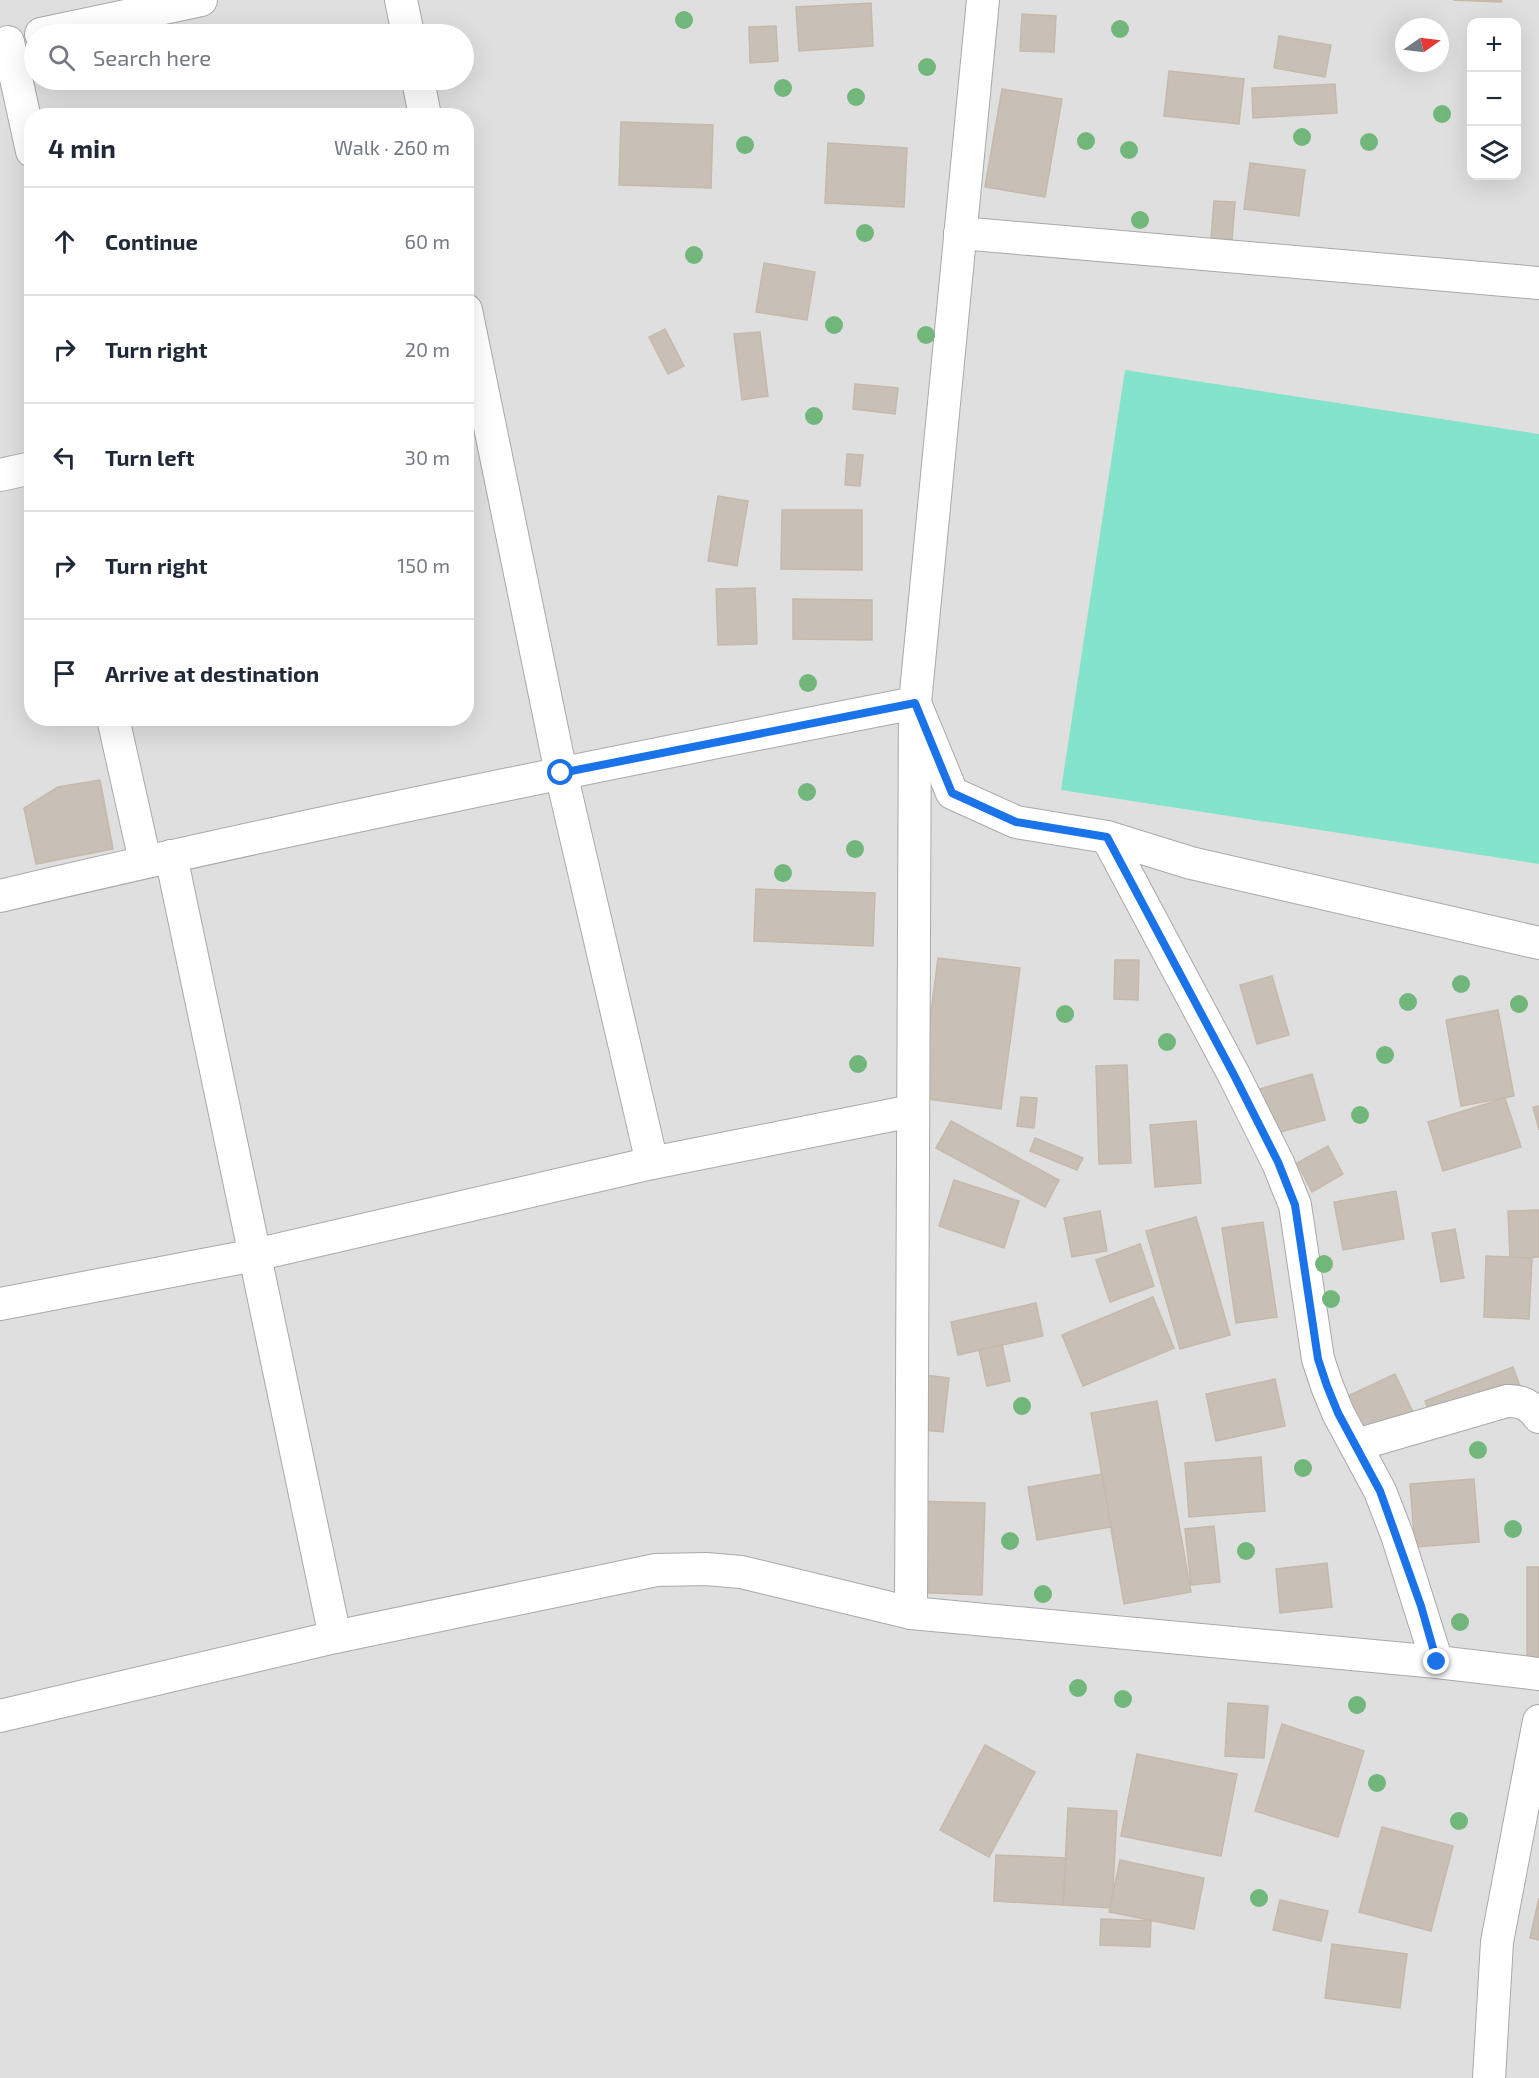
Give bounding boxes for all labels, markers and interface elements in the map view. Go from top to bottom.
north arrow [1395,18,1449,72]
map controls [1467,18,1521,180]
button: + [1467,18,1521,72]
search box [24,24,474,90]
icon: search [45,41,78,74]
text: Search here [93,44,211,70]
button: − [1467,72,1521,126]
button: layers [1467,126,1521,180]
text: 4 min [48,132,116,163]
text: Walk · 260 m [334,135,450,159]
icon: ahead [48,225,81,258]
text: Continue [105,228,198,254]
text: 60 m [405,229,450,253]
icon: right [48,333,81,366]
text: Turn right [105,336,207,362]
text: 20 m [405,337,450,361]
icon: left [48,441,81,474]
text: Turn left [105,444,194,470]
text: 30 m [405,445,450,469]
icon: right [48,549,81,582]
text: Turn right [105,552,207,578]
text: 150 m [397,553,450,577]
icon: arrive [48,657,81,690]
text: Arrive at destination [105,660,319,686]
route start [547,759,573,785]
route end [1423,1648,1449,1674]

